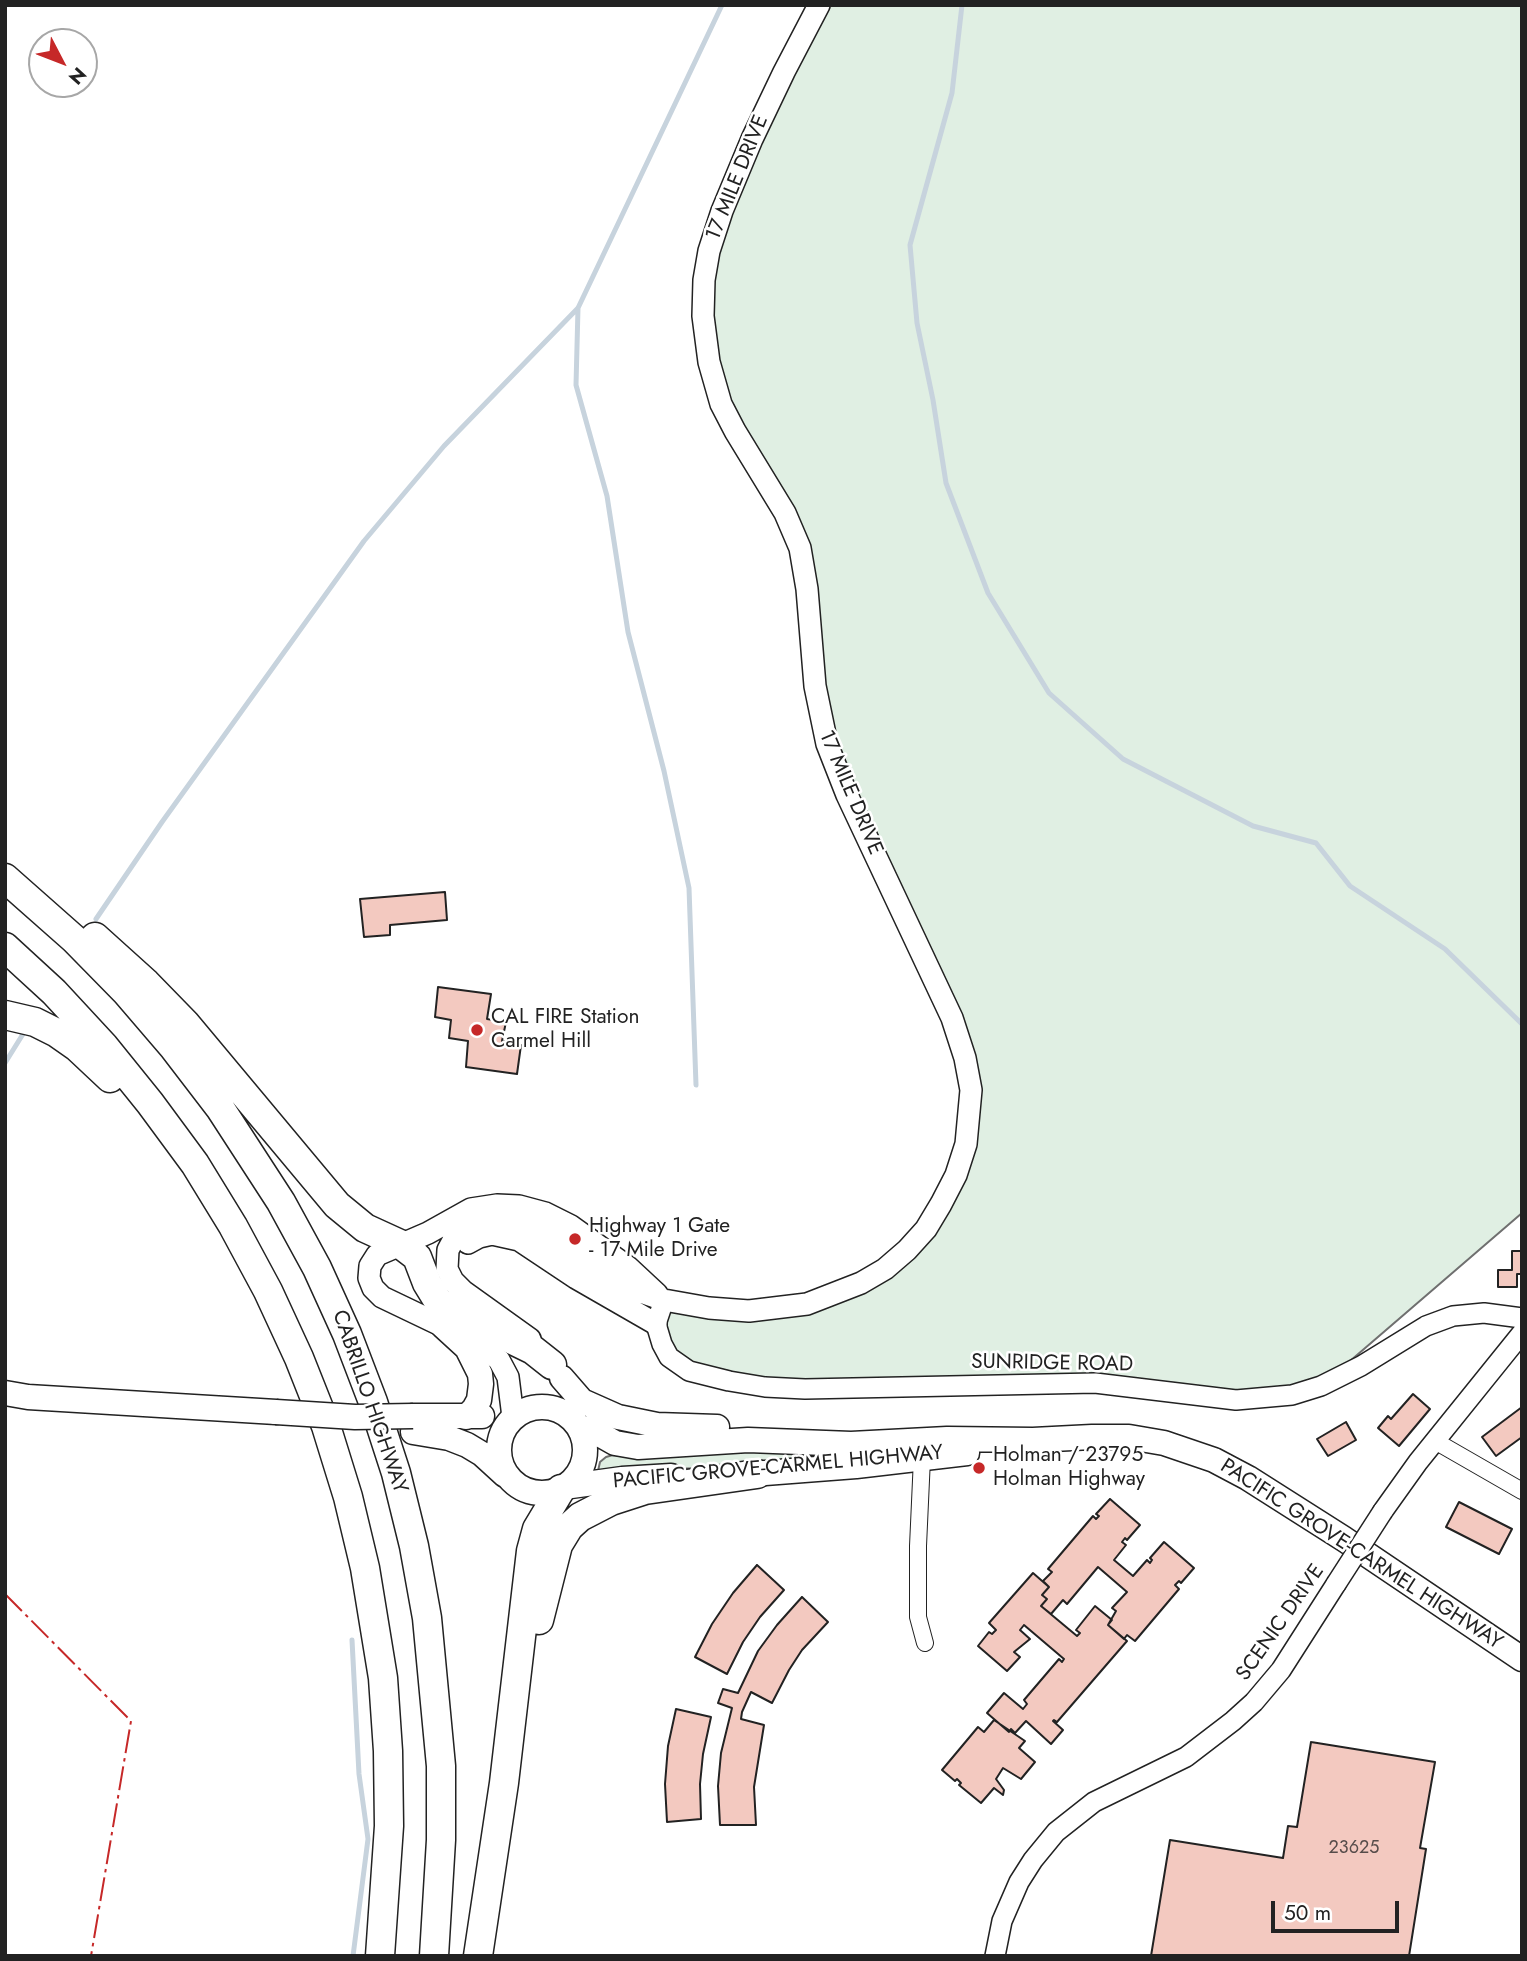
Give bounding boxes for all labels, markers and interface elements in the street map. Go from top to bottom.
north arrow [28,28,98,98]
text: N [62,61,93,91]
street label: 17 MILE DRIVE [701,112,775,244]
street label: 17 MILE DRIVE [812,727,888,859]
place label: CAL FIRE Station Carmel Hill [491,1005,640,1055]
marker: CAL FIRE Station Carmel Hill [469,1022,485,1038]
place label: Highway 1 Gate - 17 Mile Drive [589,1214,730,1264]
marker: Highway 1 Gate - 17 Mile Drive [567,1231,583,1247]
street label: CABRILLO HIGHWAY [326,1307,412,1497]
street label: SUNRIDGE ROAD [971,1350,1133,1378]
street label: PACIFIC GROVE-CARMEL HIGHWAY [612,1441,944,1495]
place label: Holman / 23795 Holman Highway [993,1443,1145,1493]
street label: PACIFIC GROVE-CARMEL HIGHWAY [1215,1454,1507,1656]
marker: Holman / 23795 Holman Highway [971,1460,987,1476]
street label: SCENIC DRIVE [1232,1560,1330,1686]
house number: 23625 [1329,1838,1379,1860]
scale bar [1275,1888,1403,1932]
text: 50 m [1284,1898,1331,1928]

